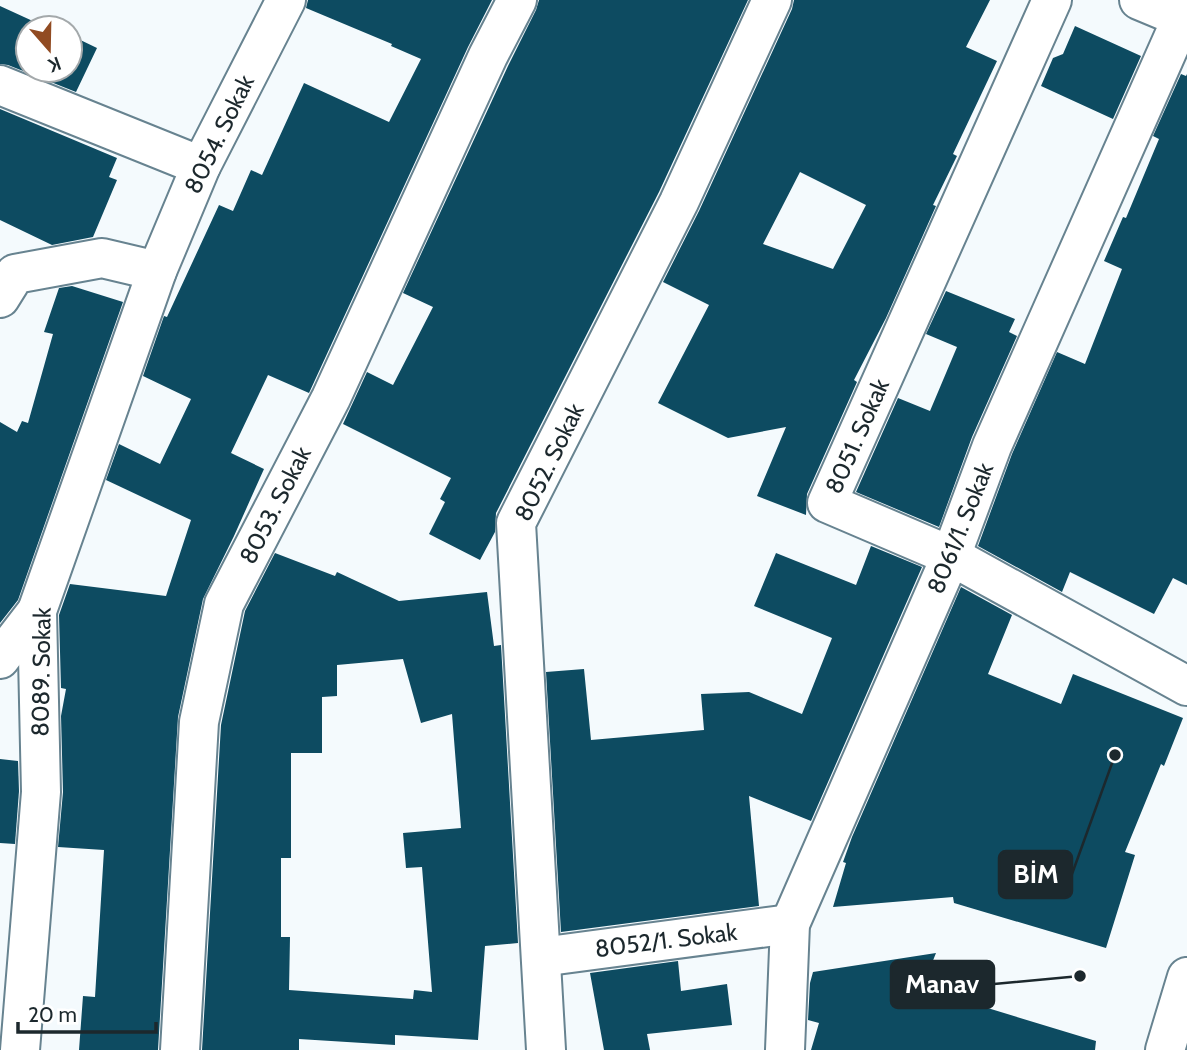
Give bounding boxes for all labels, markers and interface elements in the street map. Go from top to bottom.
north arrow [14,14,84,84]
text: K [45,52,64,77]
street label: 8054. Sokak [178,70,260,198]
street label: 8051. Sokak [819,374,895,498]
street label: 8052. Sokak [508,398,590,526]
street label: 8053. Sokak [233,441,317,569]
street label: 8061/1. Sokak [921,458,1000,598]
street label: 8089. Sokak [25,607,57,737]
callout: BİM [999,851,1072,898]
text: BİM [1013,858,1059,890]
street label: 8052/1. Sokak [593,917,739,963]
callout: Manav [891,961,994,1008]
text: Manav [905,968,979,1000]
scale bar [18,990,156,1034]
text: 20 m [28,1002,77,1027]

